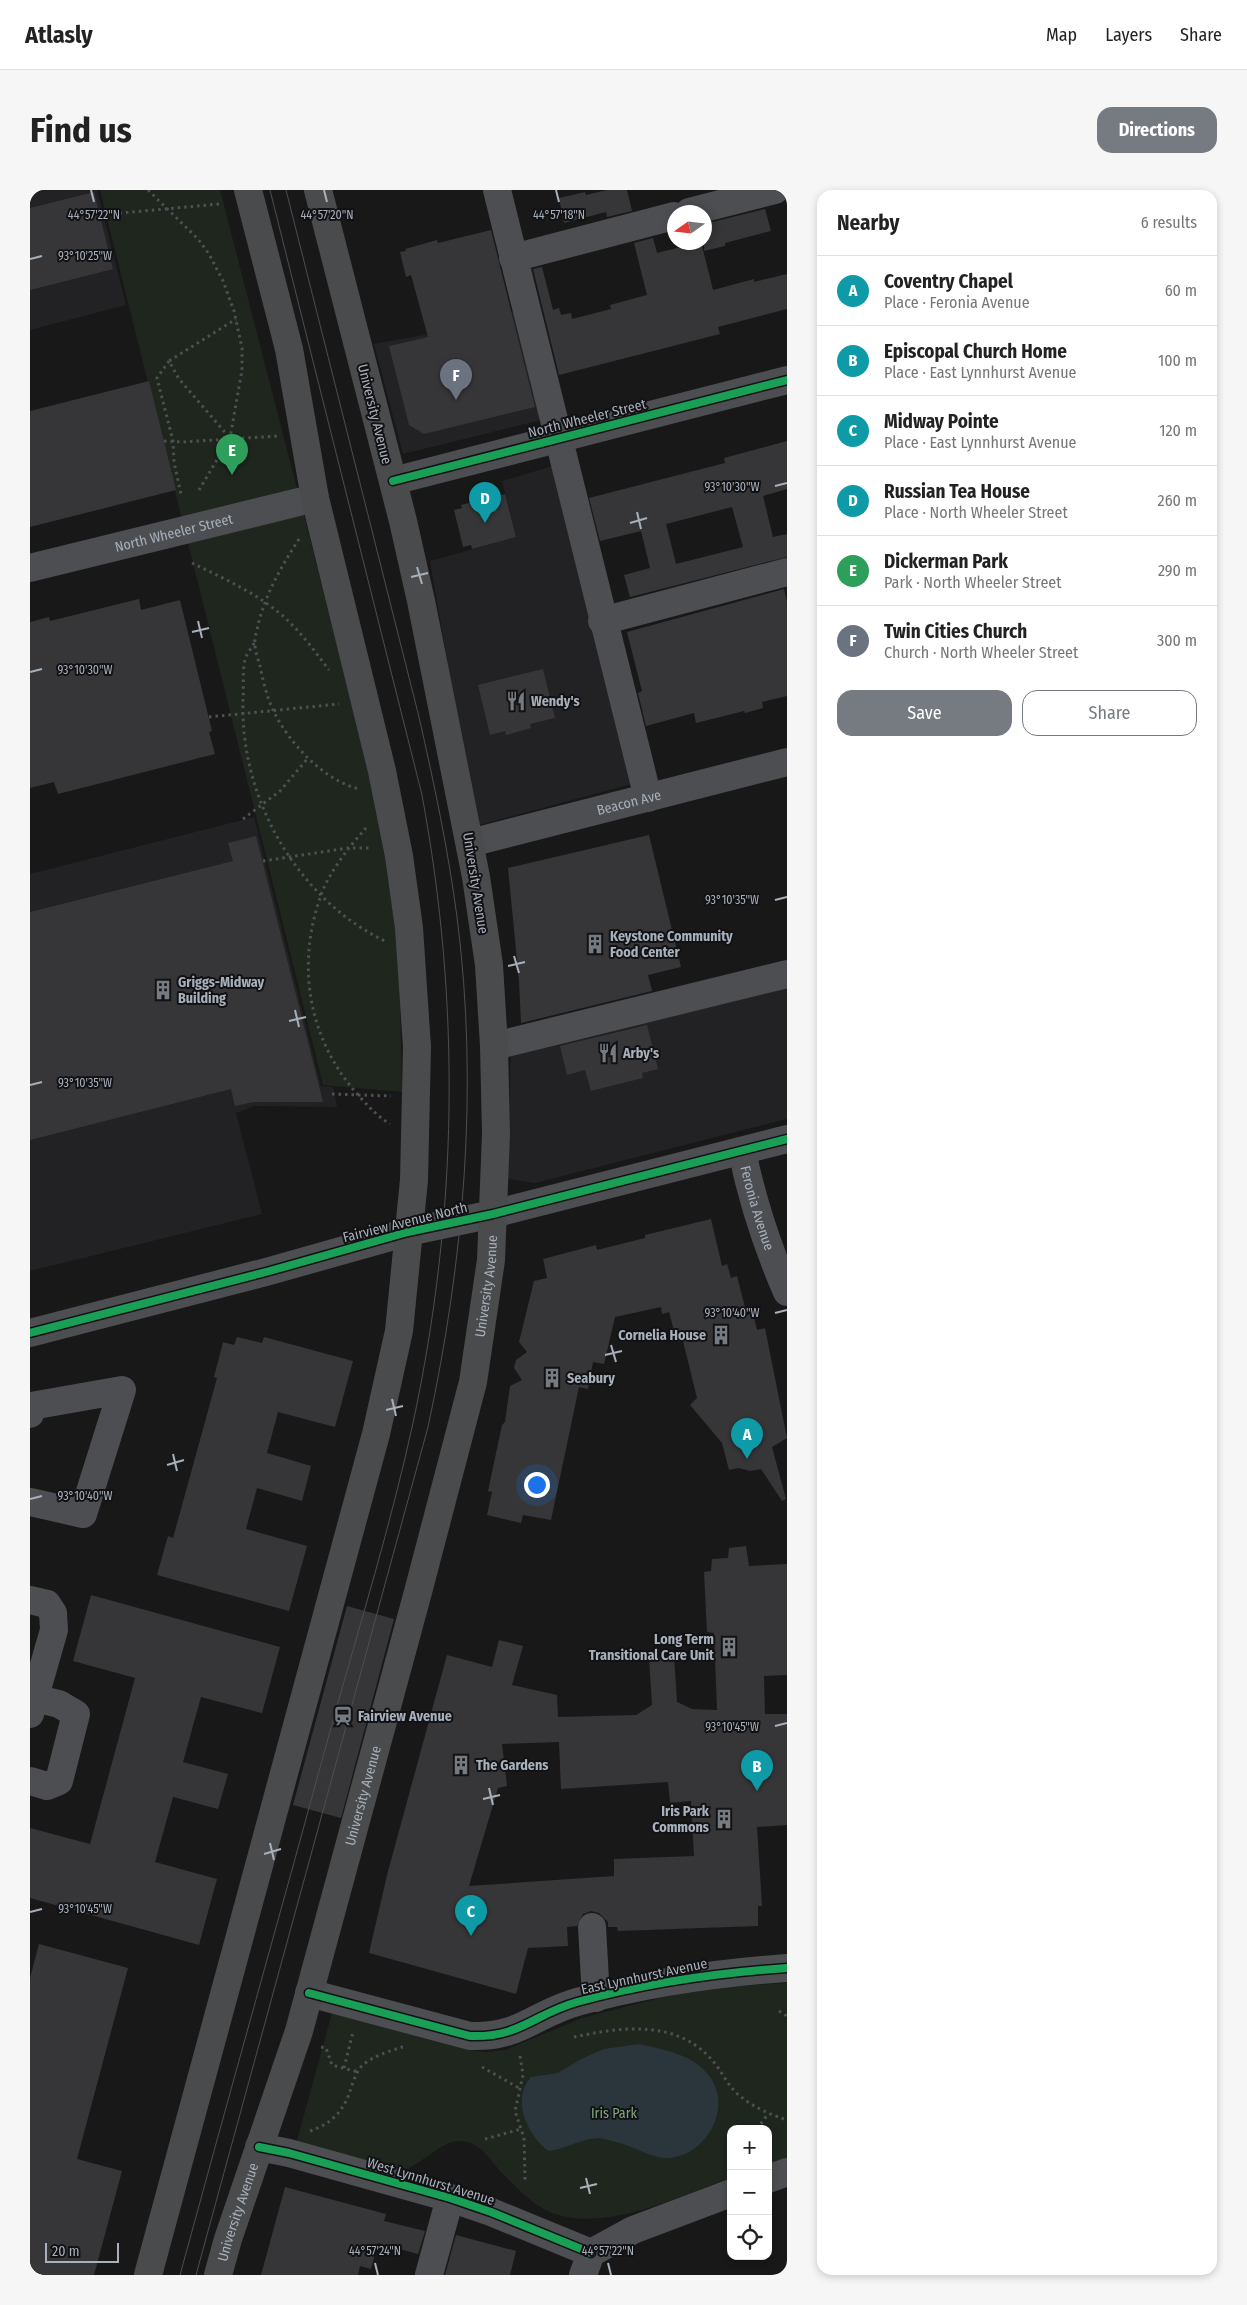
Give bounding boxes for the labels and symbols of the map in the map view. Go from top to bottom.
north arrow [667,205,712,250]
text: 44°57'22"N [68,208,120,222]
text: 44°57'20"N [300,208,354,222]
text: 44°57'18"N [533,208,585,222]
text: 93°10'25"W [58,249,112,263]
pin: F [440,359,472,400]
street label: University Avenue [354,362,395,466]
street label: North Wheeler Street [526,396,648,441]
pin: E [216,434,248,475]
text: 93°10'30"W [705,480,759,494]
pin: D [469,482,501,523]
street label: North Wheeler Street [113,510,235,556]
text: 93°10'30"W [58,663,112,677]
restaurant icon: Wendy's [505,690,527,712]
place label: Wendy's [531,693,580,710]
street label: Beacon Ave [595,787,663,819]
street label: University Avenue [459,831,492,935]
text: 93°10'35"W [705,893,759,907]
place label: Keystone Community Food Center [610,928,733,961]
building icon: Keystone Community Food Center [584,933,606,955]
place label: Griggs-Midway Building [178,974,265,1007]
building icon: Griggs-Midway Building [152,979,174,1001]
restaurant icon: Arby's [597,1042,619,1064]
place label: Arby's [622,1045,659,1062]
text: 93°10'35"W [58,1076,112,1090]
street label: Feronia Avenue [736,1164,778,1253]
street label: Fairview Avenue North [341,1199,469,1246]
street label: University Avenue [472,1235,501,1338]
text: 93°10'40"W [705,1306,759,1320]
building icon: Cornelia House [710,1324,732,1346]
place label: Cornelia House [618,1327,706,1344]
building icon: Seabury [541,1367,563,1389]
place label: Seabury [567,1370,615,1387]
pin: A [731,1418,763,1459]
your location [524,1472,550,1498]
text: 93°10'40"W [58,1489,112,1503]
place label: Long Term Transitional Care Unit [589,1631,715,1664]
building icon: Long Term Transitional Care Unit [718,1636,740,1658]
station icon: Fairview Avenue [332,1705,354,1727]
place label: Fairview Avenue [358,1708,452,1725]
text: 93°10'45"W [705,1720,759,1734]
street label: University Avenue [342,1744,385,1848]
pin: B [741,1750,773,1791]
building icon: The Gardens [450,1754,472,1776]
place label: The Gardens [476,1757,548,1774]
place label: Iris Park Commons [652,1803,710,1836]
building icon: Iris Park Commons [713,1808,735,1830]
pin: C [455,1895,487,1936]
text: 93°10'45"W [58,1902,112,1916]
street label: East Lynnhurst Avenue [579,1955,709,1998]
park label: Iris Park [591,2105,638,2122]
street label: West Lynnhurst Avenue [365,2154,497,2209]
street label: University Avenue [214,2161,262,2263]
scale bar [45,2240,119,2263]
text: 44°57'24"N [349,2244,401,2258]
text: 44°57'22"N [582,2244,634,2258]

